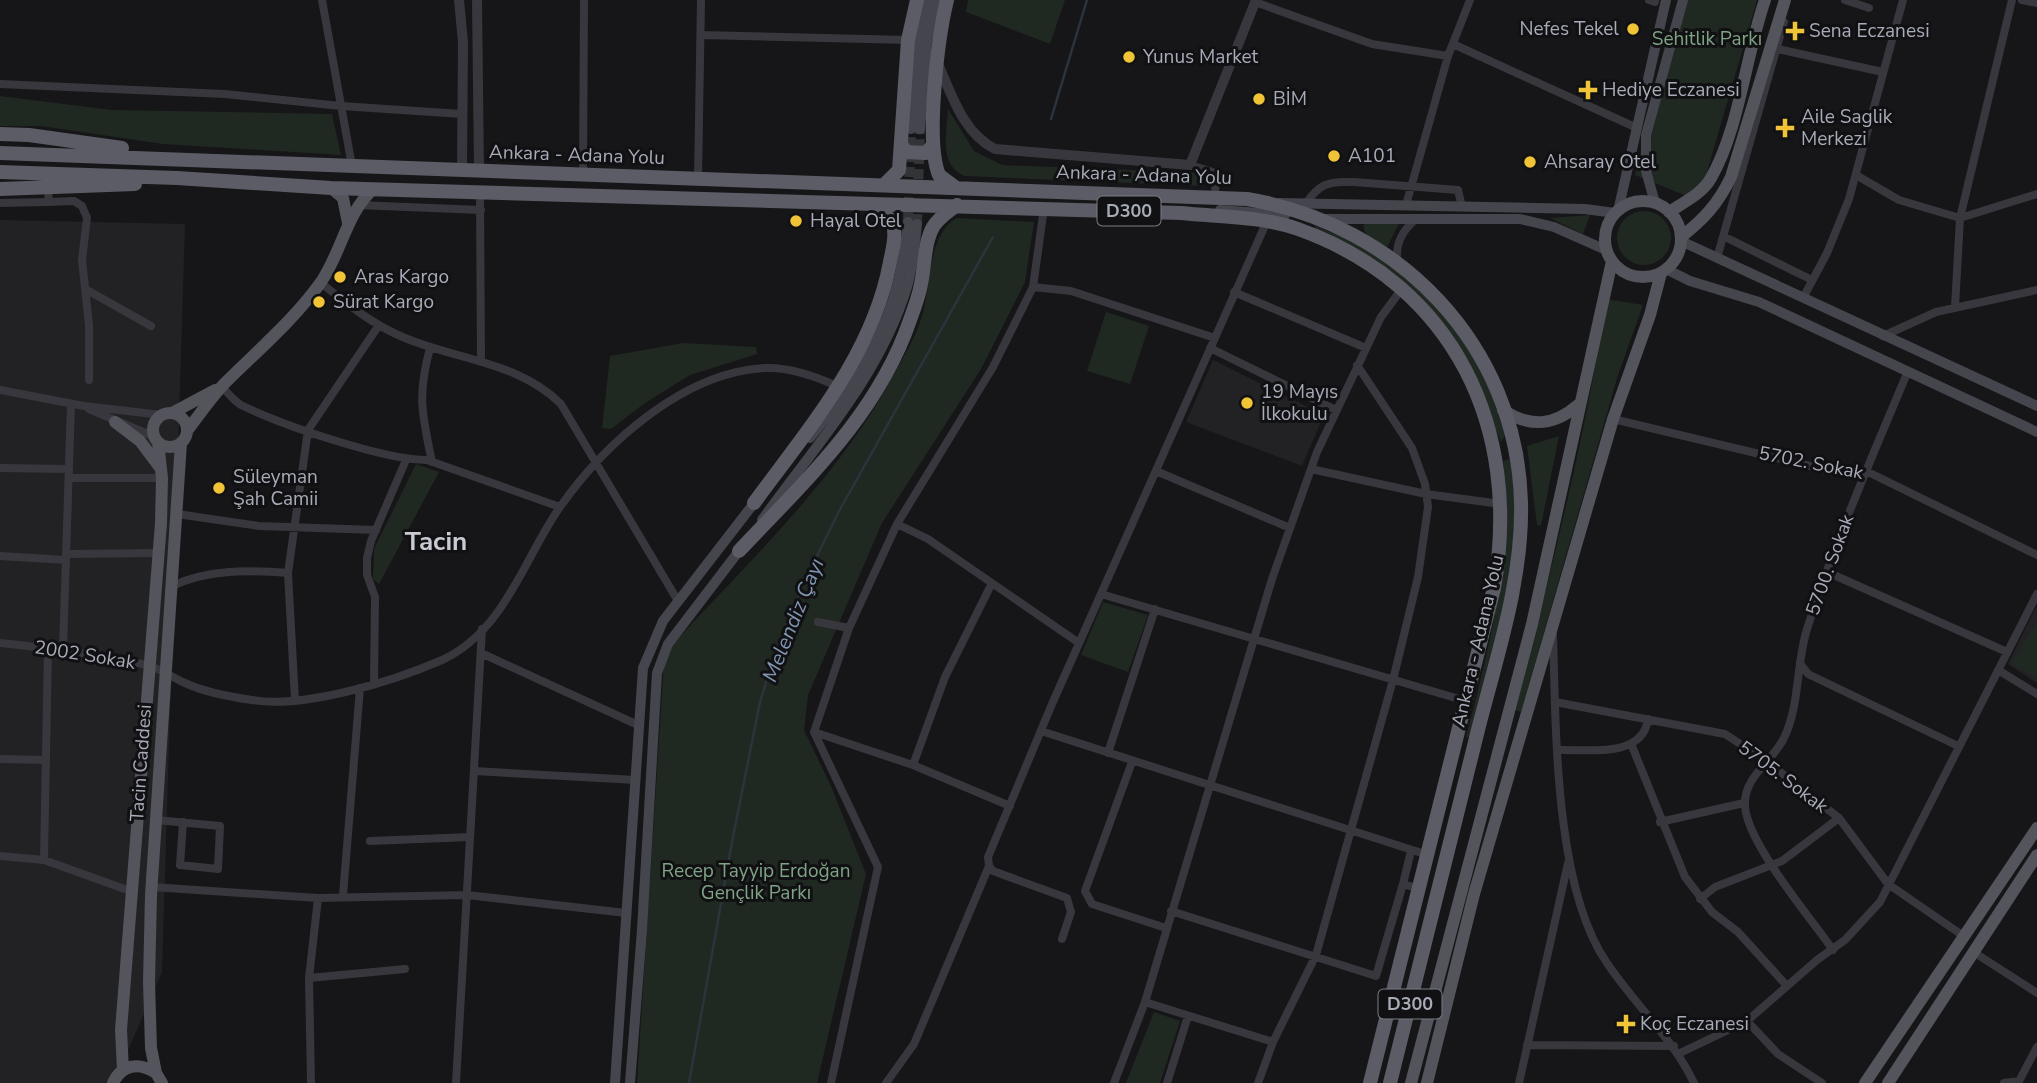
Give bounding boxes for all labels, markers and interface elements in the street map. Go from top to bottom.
place label: Nefes Tekel [1520,16,1619,42]
place label: Sena Eczanesi [1809,18,1930,44]
marker: Nefes Tekel [1625,21,1641,37]
marker: Sena Eczanesi [1787,23,1803,39]
park label: Sehitlik Parkı [1652,26,1762,52]
place label: Yunus Market [1142,44,1259,70]
marker: Yunus Market [1121,49,1137,65]
place label: Hediye Eczanesi [1602,77,1740,103]
marker: Hediye Eczanesi [1580,82,1596,98]
place label: BİM [1273,86,1307,112]
marker: BİM [1251,91,1267,107]
place label: Aile Saglik Merkezi [1801,104,1893,152]
marker: Aile Saglik Merkezi [1775,118,1795,138]
street label: Ankara - Adana Yolu [489,139,665,171]
place label: A101 [1348,143,1396,169]
marker: A101 [1326,148,1342,164]
place label: Ahsaray Otel [1544,149,1656,175]
marker: Ahsaray Otel [1522,154,1538,170]
street label: Ankara - Adana Yolu [1056,159,1232,191]
road number: D300 [1098,196,1160,226]
place label: Hayal Otel [810,208,902,234]
marker: Hayal Otel [788,213,804,229]
place label: Aras Kargo [354,264,449,290]
marker: Aras Kargo [332,269,348,285]
place label: Sürat Kargo [333,289,434,315]
marker: Sürat Kargo [311,294,327,310]
place label: 19 Mayıs İlkokulu [1261,379,1338,427]
marker: 19 Mayıs İlkokulu [1239,395,1255,411]
street label: 5702. Sokak [1756,440,1866,486]
place label: Süleyman Şah Camii [233,464,318,512]
marker: Süleyman Şah Camii [211,480,227,496]
street label: 5700. Sokak [1800,510,1861,619]
district label: Tacin [405,524,467,559]
street label: Ankara - Adana Yolu [1446,552,1510,730]
water label: Melendiz Çayı [755,554,831,686]
street label: 2002 Sokak [33,634,138,676]
street label: Tacin Caddesi [124,704,158,822]
street label: 5705. Sokak [1733,735,1834,820]
park label: Recep Tayyip Erdoğan Gençlik Parkı [662,858,850,906]
road number: D300 [1378,989,1442,1018]
place label: Koç Eczanesi [1640,1011,1749,1037]
marker: Koç Eczanesi [1618,1016,1634,1032]

